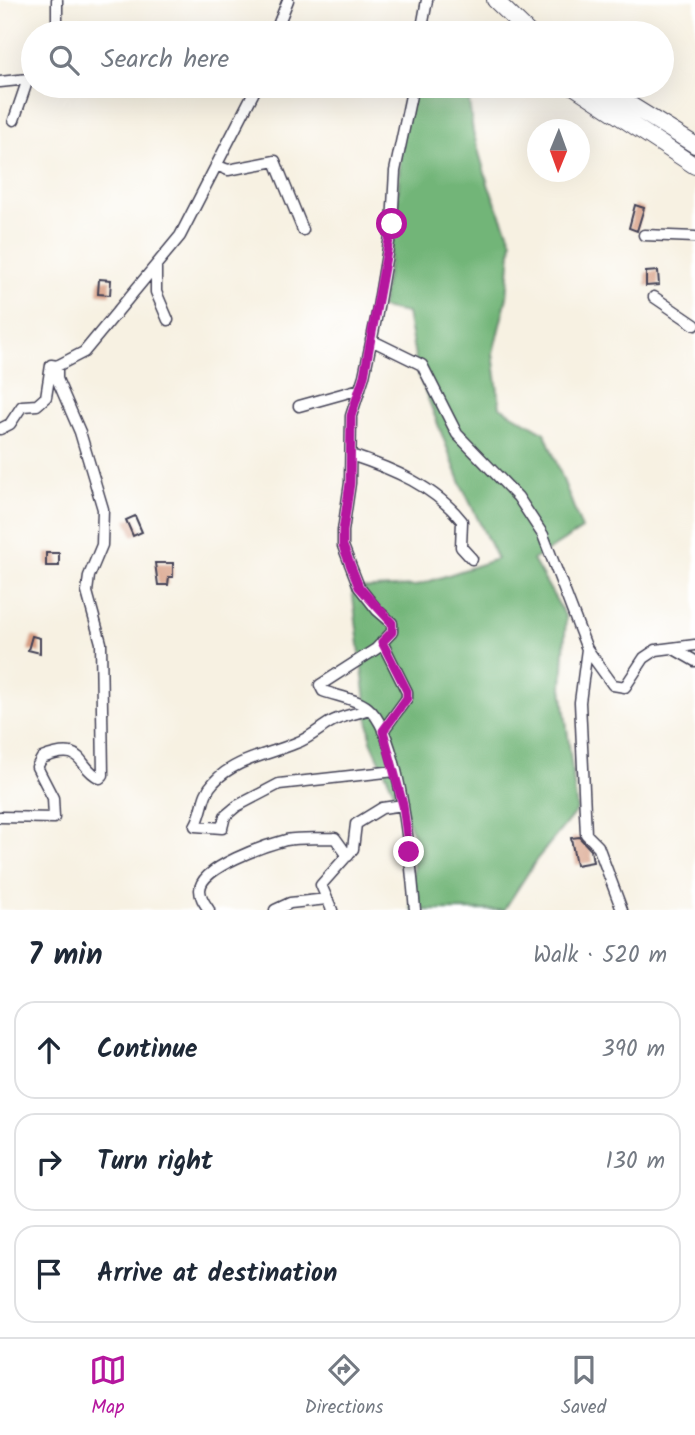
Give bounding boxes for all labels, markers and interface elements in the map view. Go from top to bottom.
search box [21,21,674,98]
text: Search here [101,39,229,81]
icon: search [45,41,83,79]
north arrow [527,119,590,182]
route start [376,208,407,239]
route end [393,836,424,867]
text: 7 min [28,932,103,980]
text: Walk · 520 m [533,938,667,974]
text: Continue [97,1029,198,1071]
icon: ahead [30,1031,68,1069]
text: 390 m [602,1032,665,1068]
text: Turn right [97,1141,213,1183]
icon: right [30,1143,68,1181]
text: 130 m [606,1144,665,1180]
text: Arrive at destination [97,1253,337,1295]
icon: arrive [30,1255,68,1293]
tab: Map [89,1351,127,1423]
tab: Directions [305,1351,383,1423]
tab: Saved [561,1351,606,1423]

